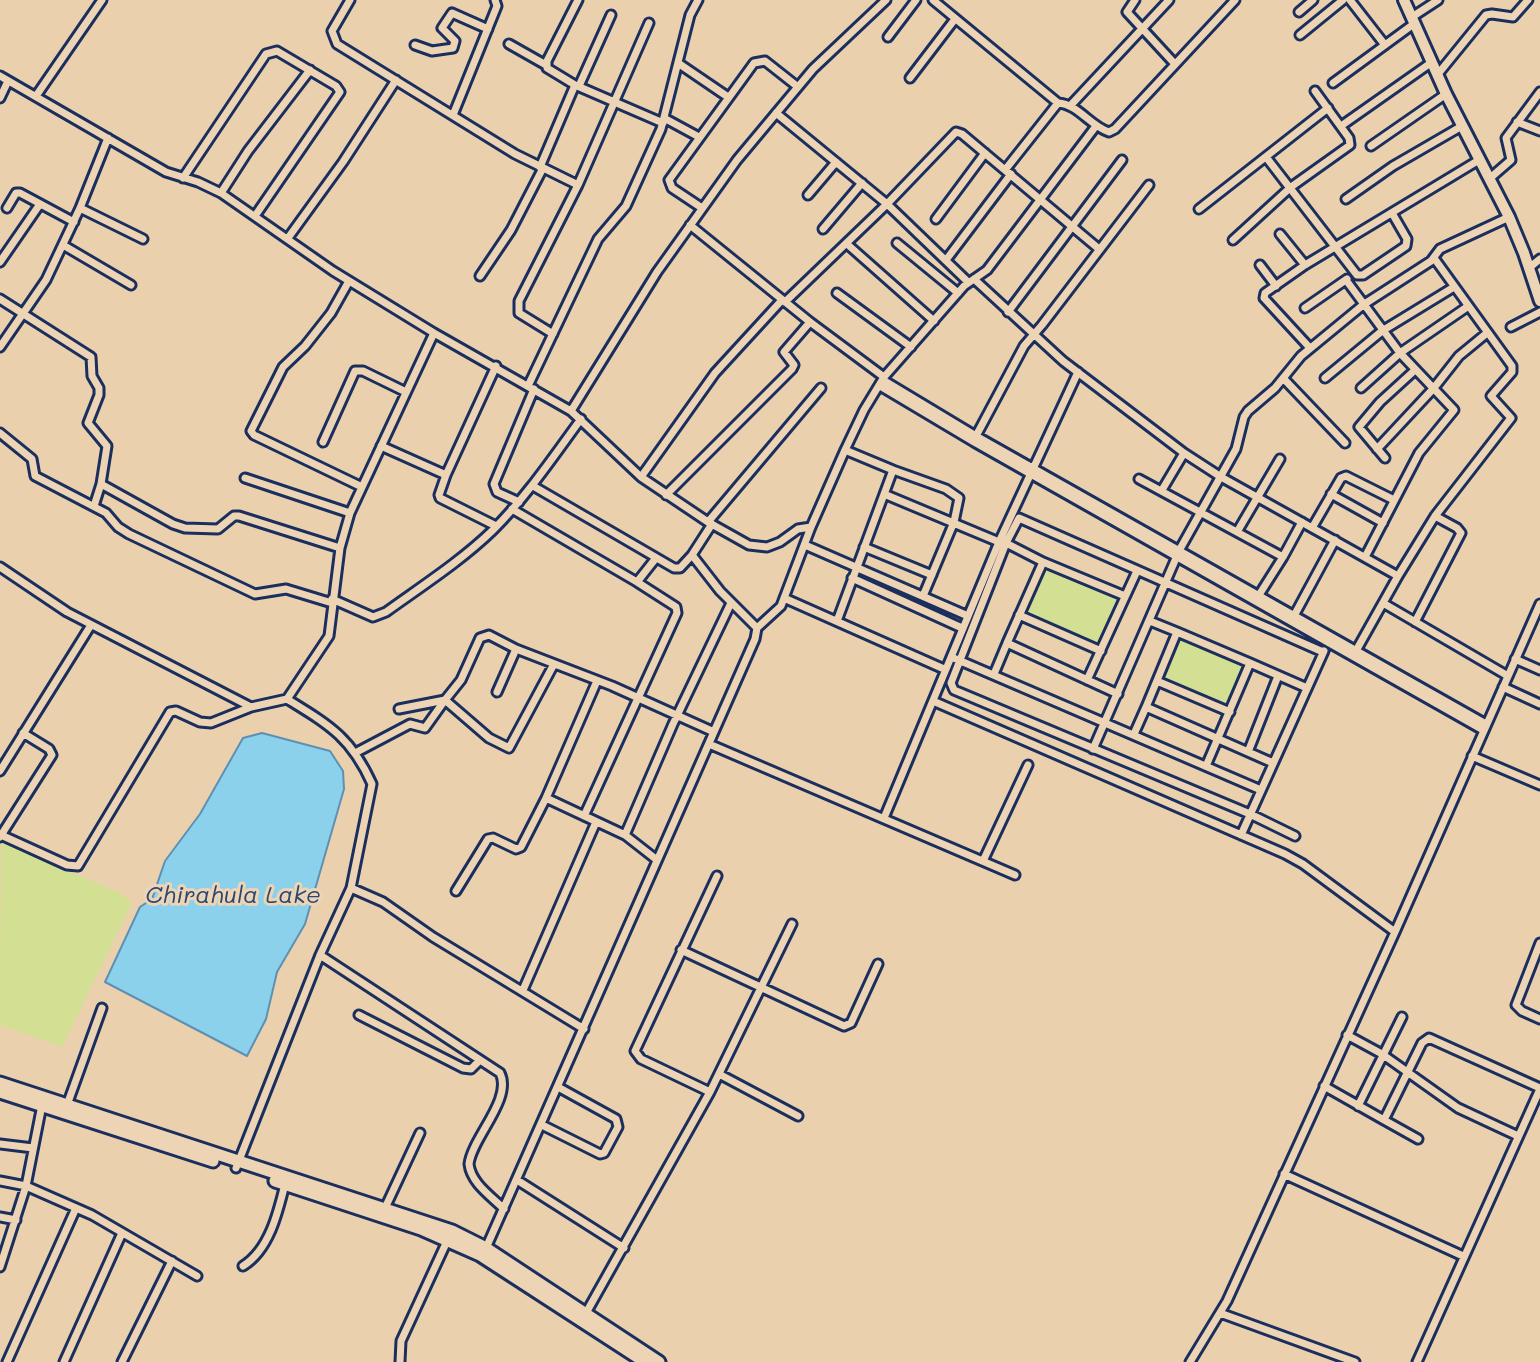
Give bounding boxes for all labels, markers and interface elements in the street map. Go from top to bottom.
water label: Chirahula Lake [145,882,321,910]

